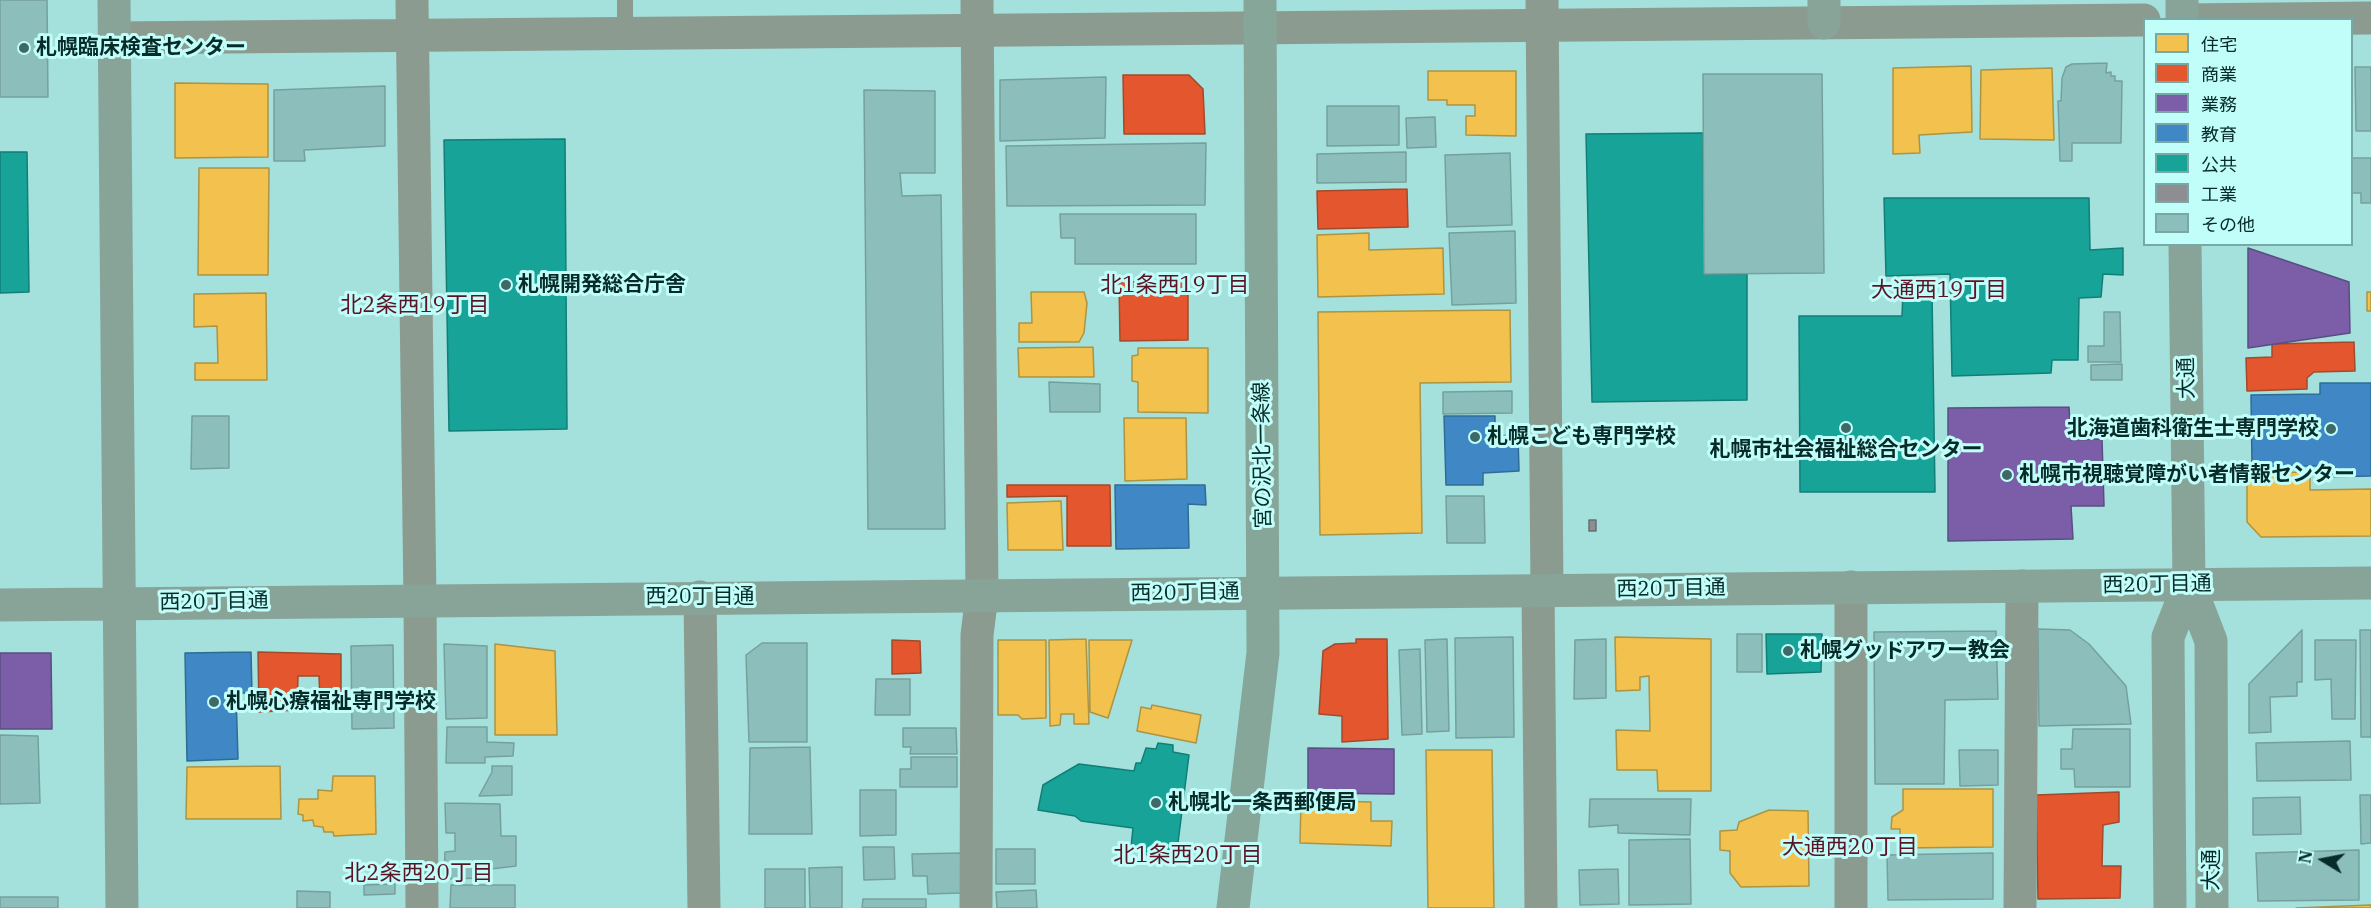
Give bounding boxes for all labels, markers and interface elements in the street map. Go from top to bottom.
legend [2143,18,2353,246]
text: 住宅 [2201,33,2237,56]
place label: 札幌臨床検査センター [36,35,246,61]
marker: 札幌臨床検査センター [17,41,31,55]
text: 商業 [2201,63,2237,86]
text: 業務 [2201,93,2237,116]
text: 教育 [2201,123,2237,146]
text: 公共 [2201,153,2237,176]
text: 工業 [2201,183,2237,206]
text: その他 [2201,213,2255,236]
place label: 札幌開発総合庁舎 [518,272,686,298]
district label: 北1条西19丁目 [1100,273,1250,299]
marker: 札幌開発総合庁舎 [499,278,513,292]
district label: 大通西19丁目 [1871,278,2007,304]
district label: 北2条西19丁目 [340,293,490,319]
street label: 大通 [2174,357,2200,399]
street label: 宮の沢北一条線 [1249,381,1277,529]
place label: 北海道歯科衛生士専門学校 [2067,416,2319,442]
marker: 札幌市社会福祉総合センター [1839,421,1853,435]
marker: 北海道歯科衛生士専門学校 [2324,422,2338,436]
place label: 札幌こども専門学校 [1487,424,1676,450]
marker: 札幌こども専門学校 [1468,430,1482,444]
place label: 札幌市社会福祉総合センター [1710,437,1982,463]
place label: 札幌市視聴覚障がい者情報センター [2019,462,2355,488]
marker: 札幌市視聴覚障がい者情報センター [2000,468,2014,482]
street label: 西20丁目通 [2102,571,2212,599]
street label: 西20丁目通 [1616,575,1726,603]
street label: 西20丁目通 [1130,579,1240,607]
street label: 西20丁目通 [645,584,755,610]
street label: 西20丁目通 [159,588,269,616]
place label: 札幌グッドアワー教会 [1800,638,2010,664]
marker: 札幌グッドアワー教会 [1781,644,1795,658]
place label: 札幌心療福祉専門学校 [226,689,436,715]
marker: 札幌心療福祉専門学校 [207,695,221,709]
place label: 札幌北一条西郵便局 [1168,790,1357,816]
marker: 札幌北一条西郵便局 [1149,796,1163,810]
north arrow [2293,830,2353,890]
district label: 大通西20丁目 [1782,835,1918,861]
district label: 北1条西20丁目 [1113,843,1263,869]
street label: 大通 [2199,849,2225,891]
text: N [2294,849,2316,865]
district label: 北2条西20丁目 [344,861,494,887]

